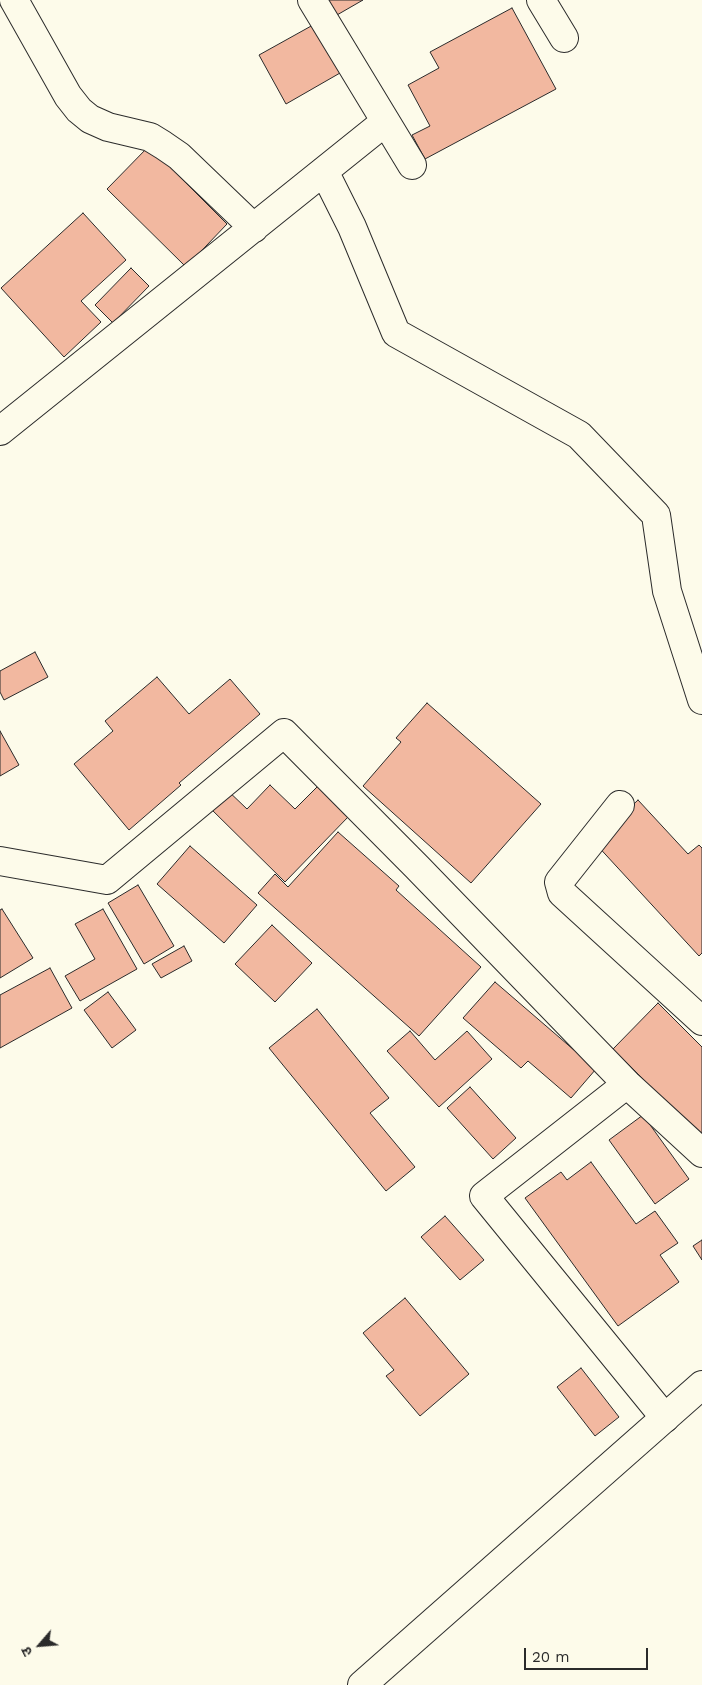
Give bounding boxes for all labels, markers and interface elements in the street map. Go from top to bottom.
north arrow [15,1620,65,1670]
scale bar [527,1638,651,1670]
text: उ [18,1645,36,1659]
text: 20 m [532,1648,570,1666]

